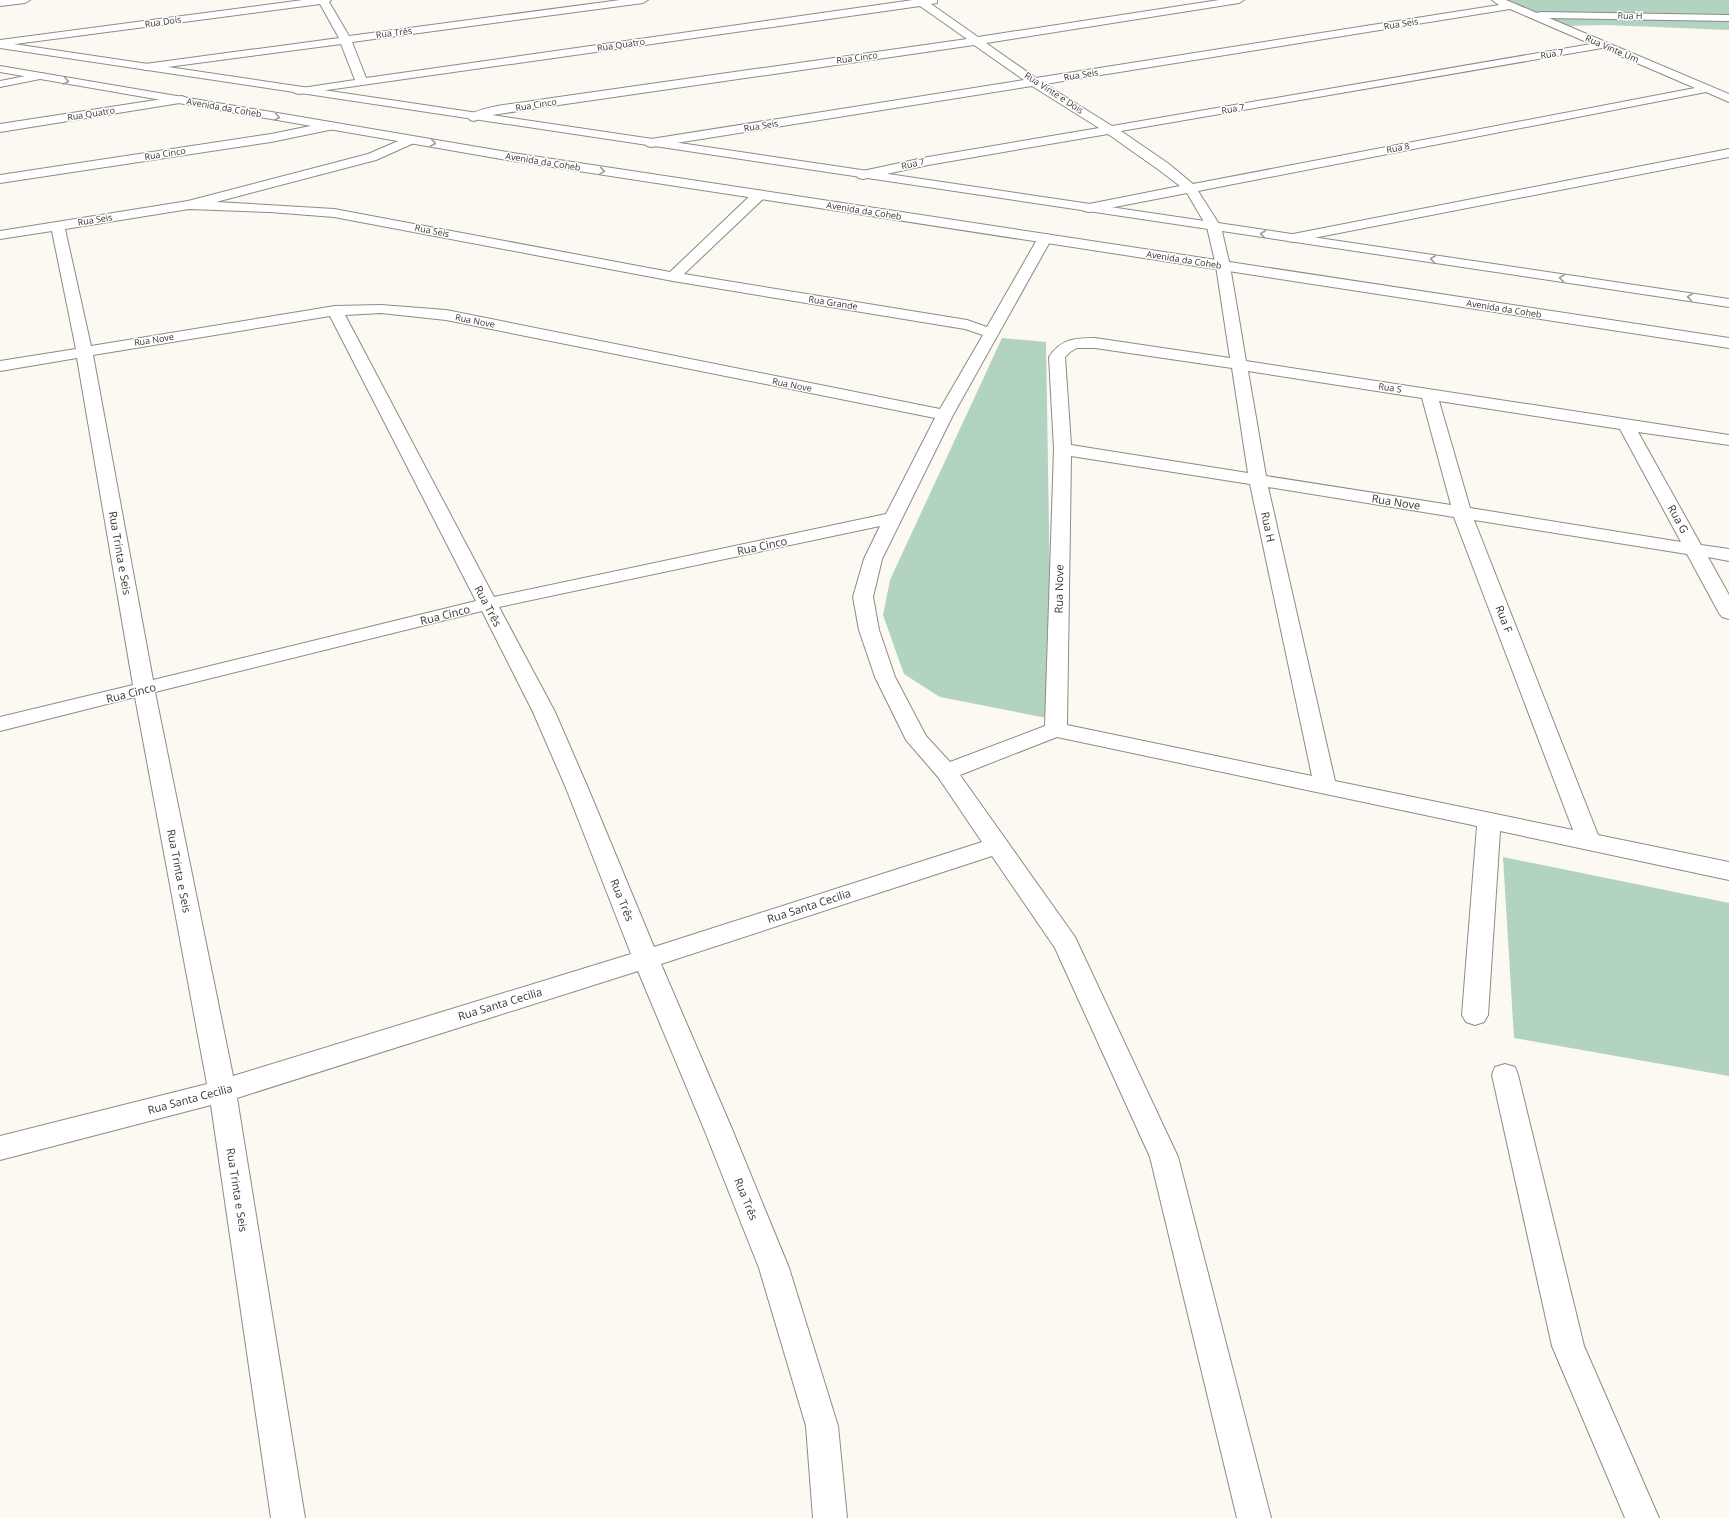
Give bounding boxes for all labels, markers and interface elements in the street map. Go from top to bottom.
street label: Rua H [1617,9,1643,22]
street label: Rua Dois [144,12,182,31]
street label: Rua Seis [1383,14,1419,33]
street label: Rua Três [375,24,413,41]
street label: Rua Vinte Um [1583,31,1641,66]
street label: Rua Quatro [596,35,646,54]
street label: Rua 7 [1539,45,1565,62]
street label: Rua Cinco [835,48,878,67]
street label: Rua Seis [1063,65,1099,84]
street label: Rua Vinte e Dois [1022,69,1086,117]
one-way arrow [63,76,69,84]
street label: Avenida da Coheb [186,95,263,120]
street label: Rua Cinco [514,95,557,114]
street label: Rua 7 [1220,100,1246,117]
street label: Rua Quatro [66,103,116,124]
one-way arrow [274,112,280,121]
street label: Rua Seis [743,116,779,135]
one-way arrow [430,139,436,147]
street label: Rua 8 [1385,139,1411,156]
street label: Rua Cinco [143,144,186,163]
street label: Avenida da Coheb [505,149,582,174]
street label: Rua 7 [900,155,926,172]
one-way arrow [599,166,606,175]
street label: Avenida da Coheb [826,198,903,223]
street label: Rua Seis [77,210,113,229]
street label: Rua Seis [414,221,450,240]
one-way arrow [1260,230,1266,239]
street label: Avenida da Coheb [1146,247,1223,272]
one-way arrow [1430,255,1436,264]
one-way arrow [1559,274,1565,283]
street label: Rua Grande [808,292,859,313]
one-way arrow [1687,293,1694,302]
street label: Avenida da Coheb [1466,296,1543,321]
street label: Rua Nove [454,310,496,331]
street label: Rua Nove [133,330,175,349]
street label: Rua Nove [771,374,813,395]
street label: Rua S [1378,379,1403,396]
street label: Rua Nove [1371,490,1421,513]
street label: Rua G [1664,502,1692,536]
street label: Rua Trinta e Seis [106,510,135,596]
street label: Rua H [1258,510,1279,543]
street label: Rua Cinco [735,533,789,558]
street label: Rua Nove [1051,564,1066,614]
street label: Rua Três [471,583,506,629]
street label: Rua Cinco [418,601,472,628]
street label: Rua F [1492,603,1517,635]
street label: Rua Cinco [104,679,158,706]
street label: Rua Trinta e Seis [164,828,195,914]
street label: Rua Três [607,876,638,923]
street label: Rua Santa Cecilia [765,885,853,926]
street label: Rua Santa Cecilia [456,984,544,1023]
street label: Rua Santa Cecilia [146,1080,234,1117]
street label: Rua Trinta e Seis [223,1147,252,1233]
street label: Rua Três [731,1175,762,1222]

